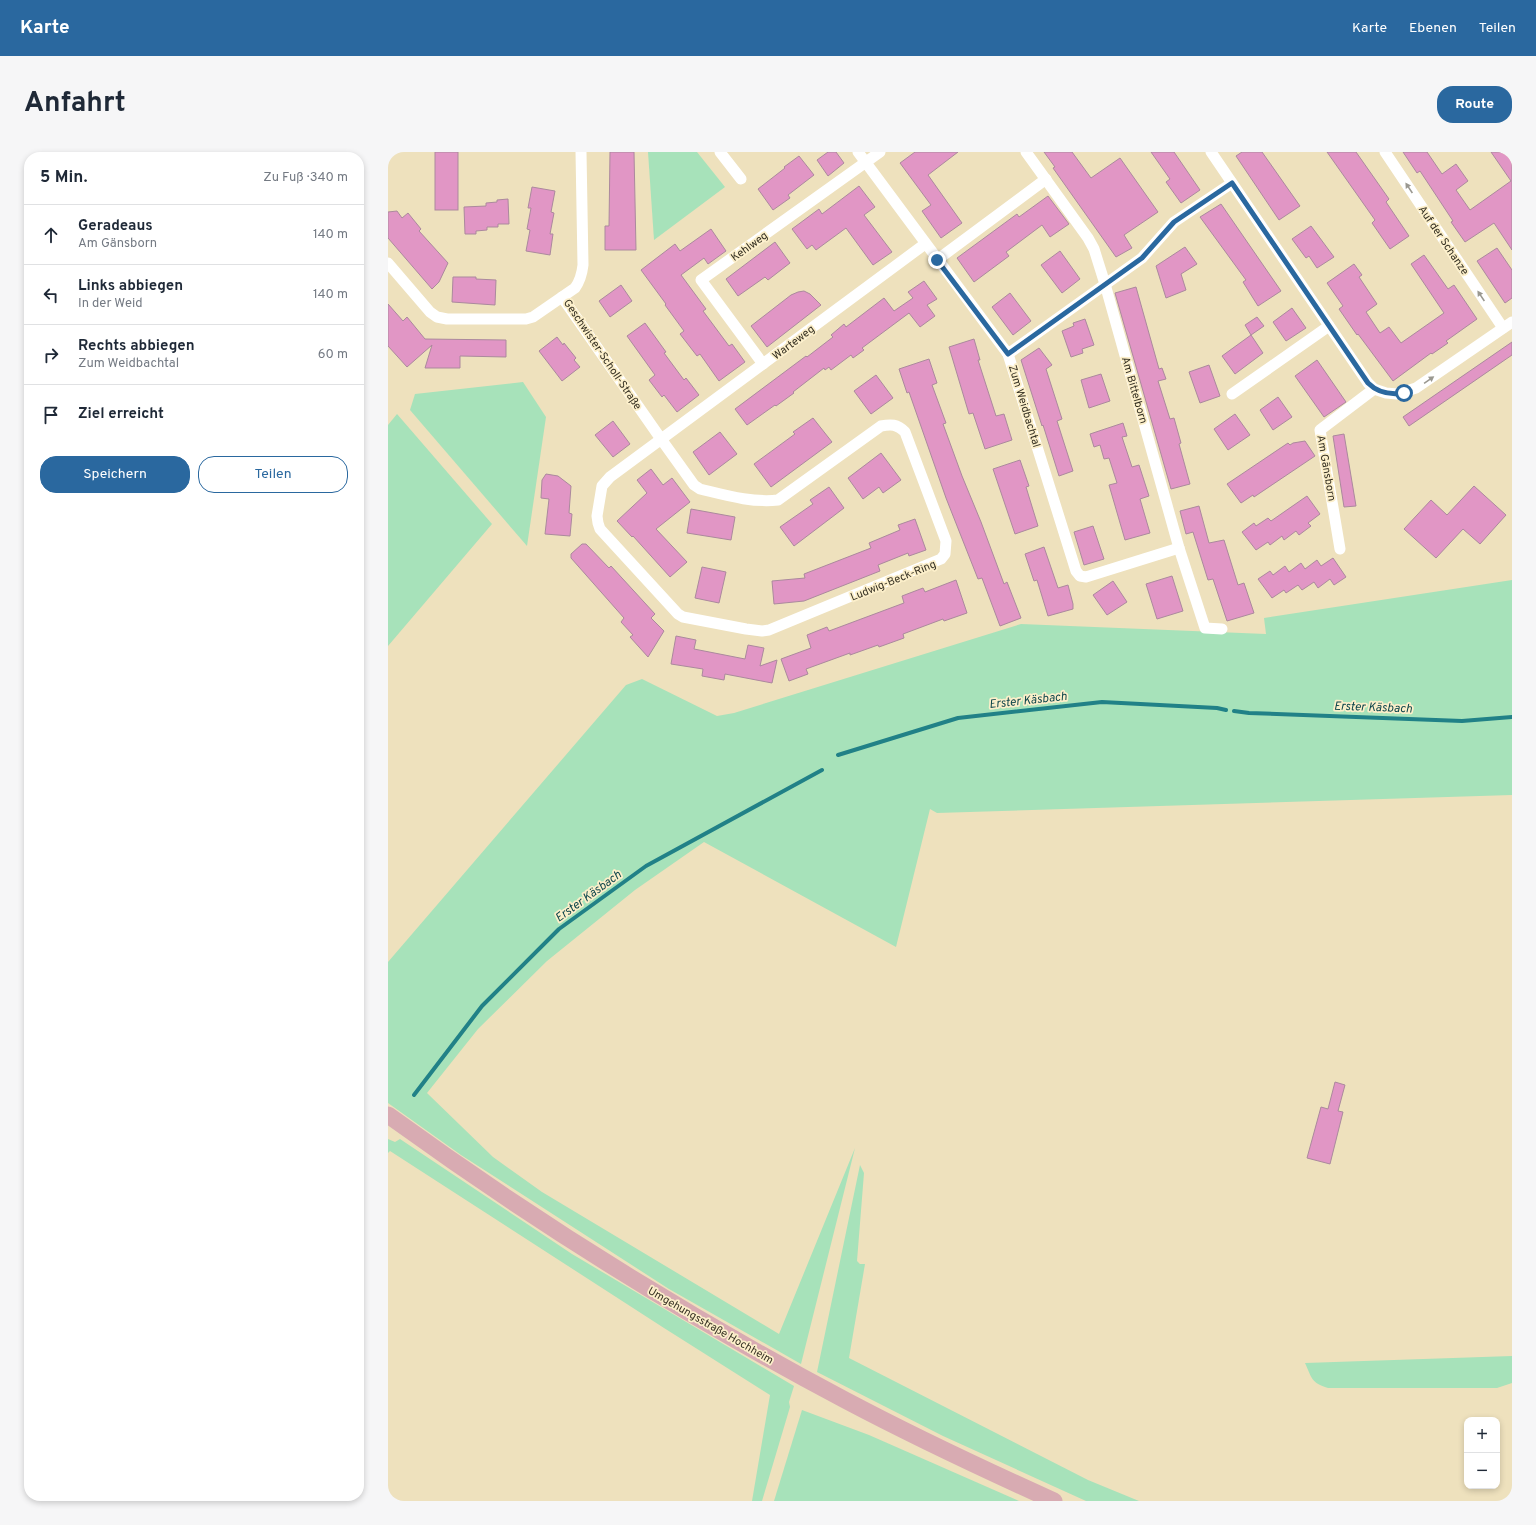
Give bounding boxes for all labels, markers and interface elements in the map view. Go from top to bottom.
text: Karte [20,16,70,40]
text: Karte [1352,20,1387,37]
text: Ebenen [1409,20,1457,37]
text: Teilen [1479,20,1516,37]
text: Anfahrt [24,86,126,122]
button: Route [1437,86,1512,123]
text: 5 Min. [40,167,88,189]
text: Zu Fuß · 340 m [263,170,348,186]
one-way arrow [1405,182,1413,193]
street label: Auf der Schanze [1415,203,1472,278]
text: Geradeaus [78,217,153,236]
icon: ahead [40,224,62,246]
text: 140 m [313,227,348,243]
street label: Kehlweg [728,229,771,265]
text: Am Gänsborn [78,236,157,252]
route end [928,251,946,269]
text: Links abbiegen [78,277,183,296]
icon: left [40,284,62,306]
text: 140 m [313,287,348,303]
one-way arrow [1477,290,1485,301]
text: In der Weid [78,296,143,312]
street label: Geschwister-Scholl-Straße [560,297,645,413]
street label: Warteweg [770,322,817,363]
text: Rechts abbiegen [78,337,195,356]
icon: right [40,344,62,366]
text: 60 m [318,347,348,363]
street label: Am Bittelborn [1118,355,1150,425]
text: Zum Weidbachtal [78,356,179,372]
street label: Zum Weidbachtal [1005,363,1043,449]
one-way arrow [1424,376,1434,384]
route start [1395,384,1413,402]
icon: arrive [40,404,62,426]
text: Ziel erreicht [78,405,164,424]
street label: Am Gänsborn [1313,434,1339,502]
button: Speichern [40,456,190,493]
button: Teilen [198,456,348,493]
street label: Ludwig-Beck-Ring [849,557,938,604]
water label: Erster Käsbach [988,689,1068,713]
water label: Erster Käsbach [1334,699,1413,717]
water label: Erster Käsbach [552,867,625,926]
street label: Umgehungsstraße Hochheim [645,1284,776,1368]
map controls [1464,1417,1500,1489]
button: + [1464,1417,1500,1453]
button: − [1464,1453,1500,1489]

